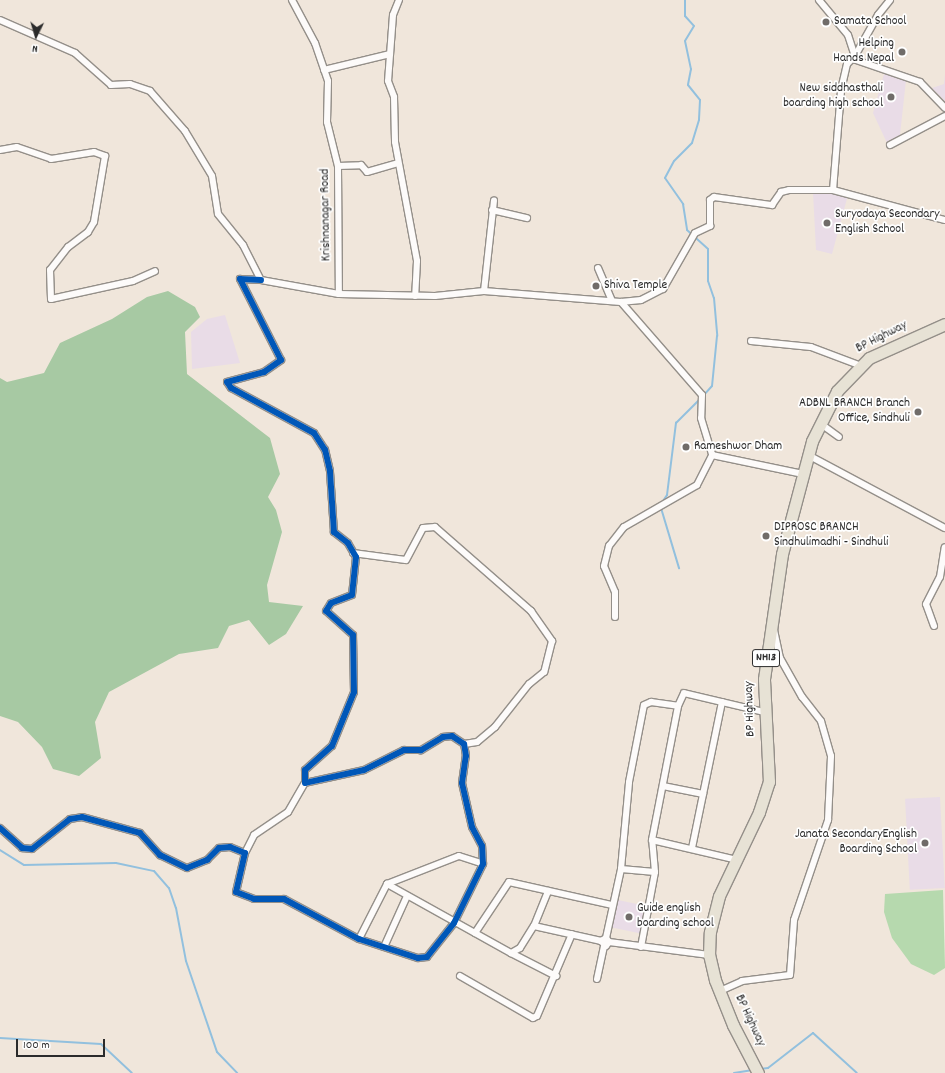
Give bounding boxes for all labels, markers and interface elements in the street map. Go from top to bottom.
place label: Samata School [834,14,906,30]
north arrow [16,16,56,56]
marker: Samata School [821,17,831,27]
place label: Helping Hands Nepal [833,37,894,68]
text: N [32,40,38,56]
marker: Helping Hands Nepal [897,47,907,57]
place label: New siddhasthali boarding high school [783,82,883,113]
marker: New siddhasthali boarding high school [886,92,896,102]
street label: Krishnanagar Road [318,168,336,262]
place label: Suryodaya Secondary English School [835,208,939,239]
marker: Suryodaya Secondary English School [822,218,832,228]
place label: Shiva Temple [604,278,667,294]
marker: Shiva Temple [591,281,601,291]
street label: BP Highway [854,318,910,358]
place label: ADBNL BRANCH Branch Office, Sindhuli [799,397,910,428]
marker: ADBNL BRANCH Branch Office, Sindhuli [913,407,923,417]
place label: Rameshwor Dham [694,439,782,455]
marker: Rameshwor Dham [681,442,691,452]
place label: DIPROSC BRANCH Sindhulimadhi - Sindhuli [774,521,888,552]
marker: DIPROSC BRANCH Sindhulimadhi - Sindhuli [761,531,771,541]
road number: NH13 [751,648,781,668]
street label: BP Highway [742,681,760,737]
place label: Janata SecondaryEnglish Boarding School [795,828,917,859]
marker: Janata SecondaryEnglish Boarding School [920,838,930,848]
place label: Guide english boarding school [637,902,714,933]
marker: Guide english boarding school [624,912,634,922]
street label: BP Highway [730,993,768,1049]
scale bar [18,1031,107,1057]
text: 100 m [23,1037,50,1054]

